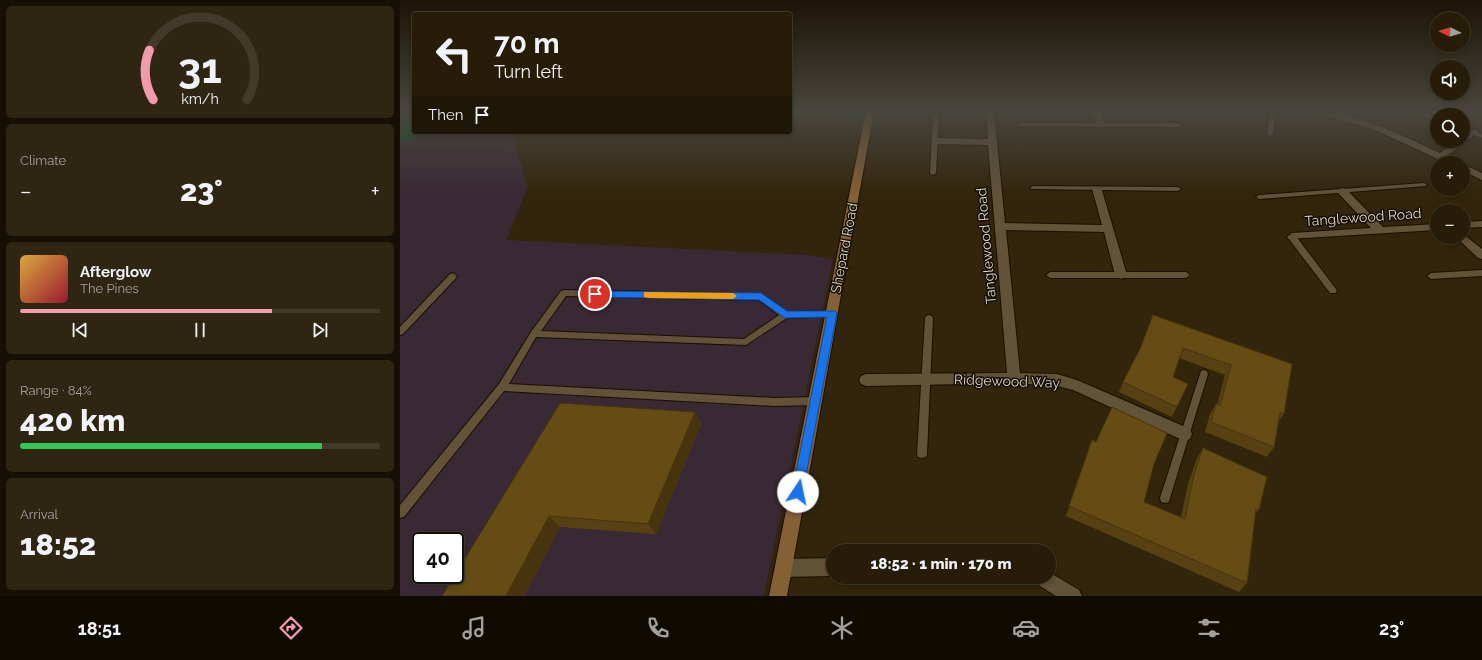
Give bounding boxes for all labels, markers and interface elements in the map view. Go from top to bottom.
north arrow [1430,12,1470,52]
map controls [1430,12,1470,244]
text: 70 m [494,27,560,60]
icon: left [428,28,480,80]
text: 31 [178,44,222,93]
button: sound [1430,60,1470,100]
text: Turn left [494,61,563,82]
text: km/h [181,91,219,107]
icon: arrive [471,104,493,126]
text: Then [428,106,463,124]
button: search [1430,108,1470,148]
text: Climate [20,153,66,168]
button: + [1430,156,1470,196]
text: 23° [180,173,223,208]
text: − [20,178,32,204]
text: + [371,178,380,204]
street label: Tanglewood Road [973,187,999,305]
street label: Shepard Road [827,201,861,295]
button: − [1430,204,1470,244]
street label: Tanglewood Road [1304,205,1422,229]
text: Afterglow [80,263,151,281]
pin [578,277,612,311]
text: The Pines [80,281,139,296]
icon: arrive [584,283,606,305]
icon: previous [69,319,91,341]
icon: pause [189,319,211,341]
icon: next [309,319,331,341]
street label: Ridgewood Way [954,371,1061,391]
text: Range · 84% [20,383,92,398]
text: 420 km [20,403,125,438]
position arrow [777,471,819,513]
text: Arrival [20,507,58,522]
text: 18:52 [20,527,96,562]
speed limit sign: 40 [412,532,464,584]
text: 18:52 · 1 min · 170 m [871,555,1011,573]
icon: directions [277,614,305,642]
icon: music [460,614,488,642]
icon: phone [644,614,672,642]
icon: climate [828,614,856,642]
icon: car [1012,614,1040,642]
icon: filters [1195,614,1223,642]
text: 18:51 [78,618,121,639]
text: 23° [1379,618,1404,639]

